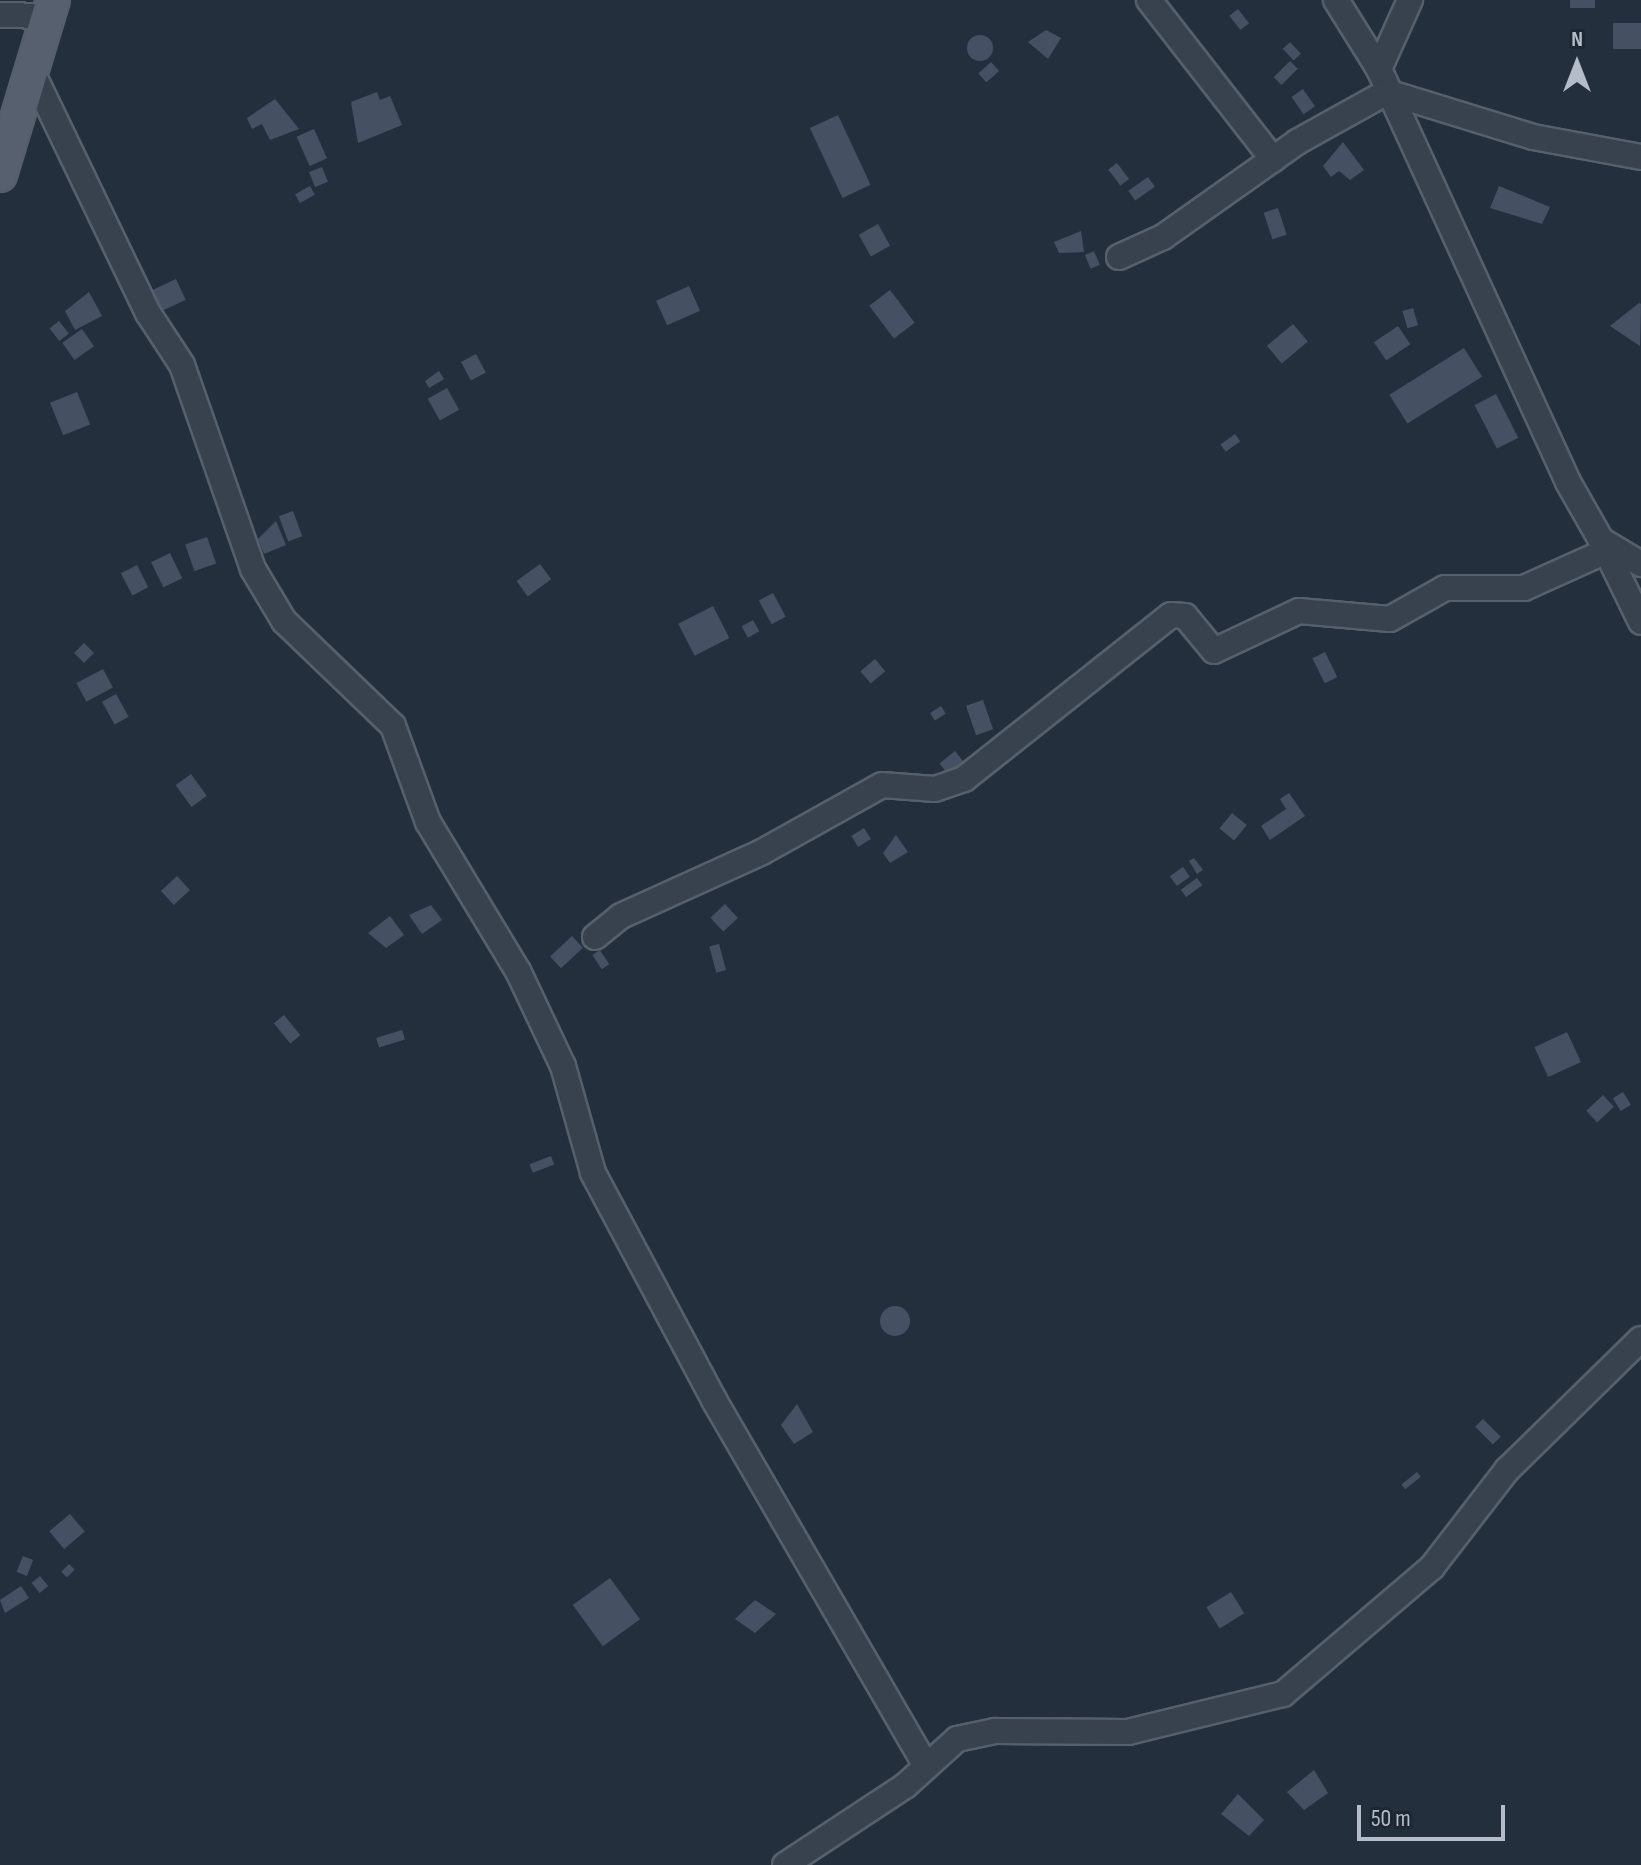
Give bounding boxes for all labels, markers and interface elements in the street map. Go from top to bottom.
north arrow [1537,24,1617,104]
text: N [1571,26,1583,53]
scale bar [1361,1789,1509,1839]
text: 50 m [1371,1804,1411,1833]

